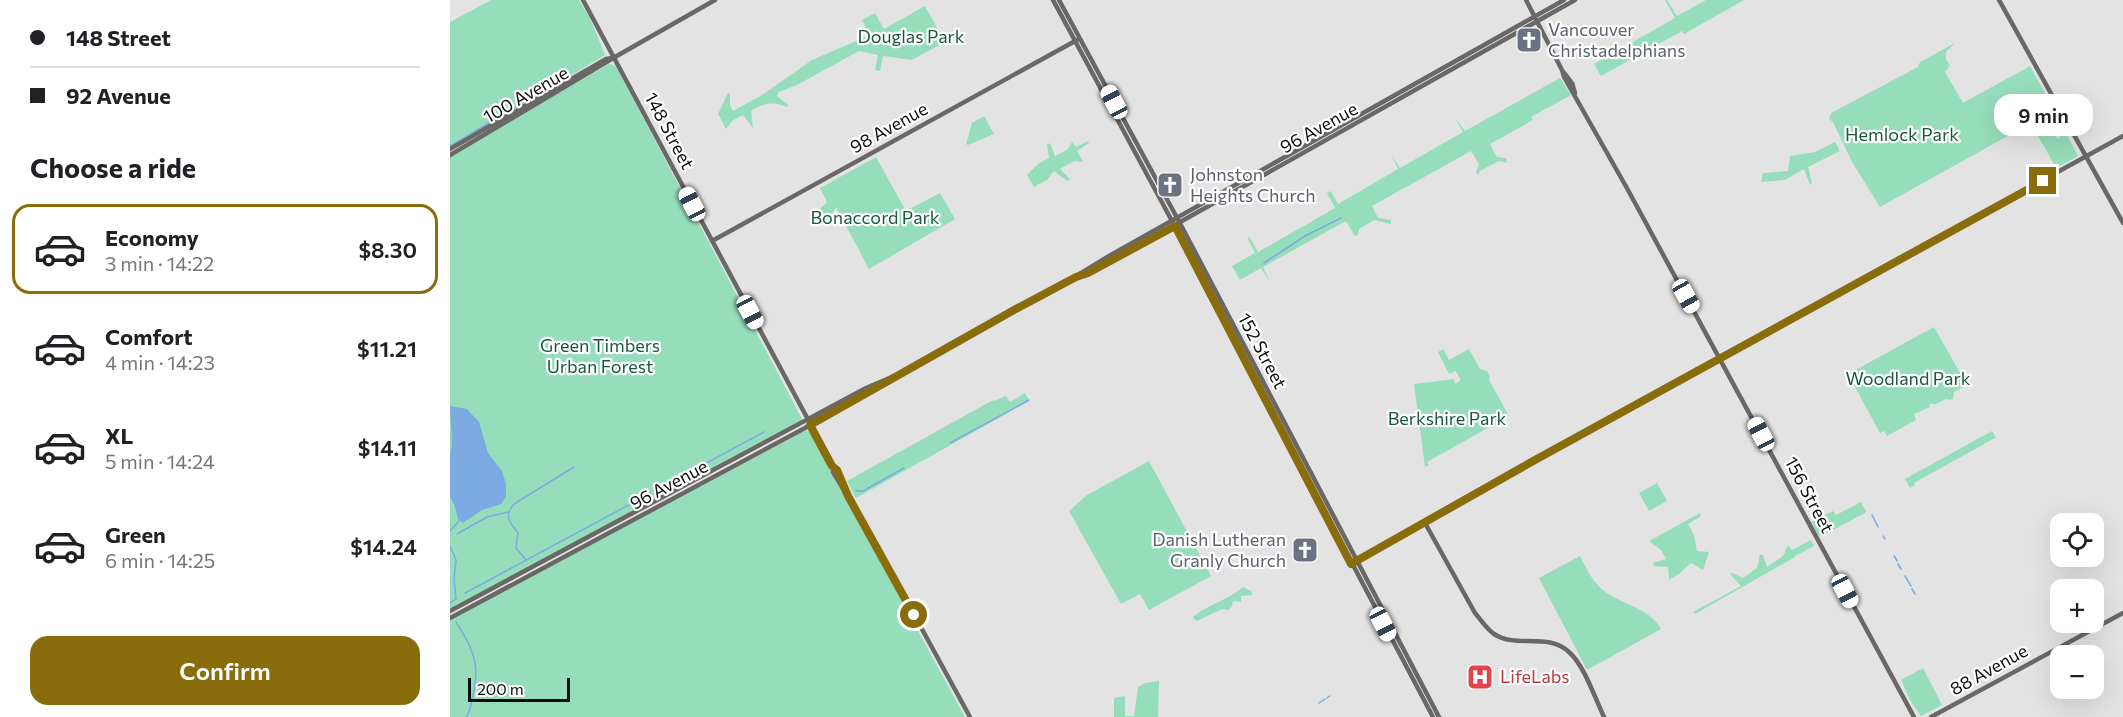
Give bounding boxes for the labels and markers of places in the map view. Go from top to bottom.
place label: Vancouver Christadelphians [1548,18,1685,61]
church icon: Vancouver Christadelphians [1514,25,1544,55]
place label: Johnston Heights Church [1190,163,1316,206]
church icon: Johnston Heights Church [1155,170,1185,200]
place label: Danish Lutheran Granly Church [1152,528,1286,571]
church icon: Danish Lutheran Granly Church [1290,535,1320,565]
hospital icon: LifeLabs [1465,662,1495,692]
place label: LifeLabs [1500,665,1569,687]

